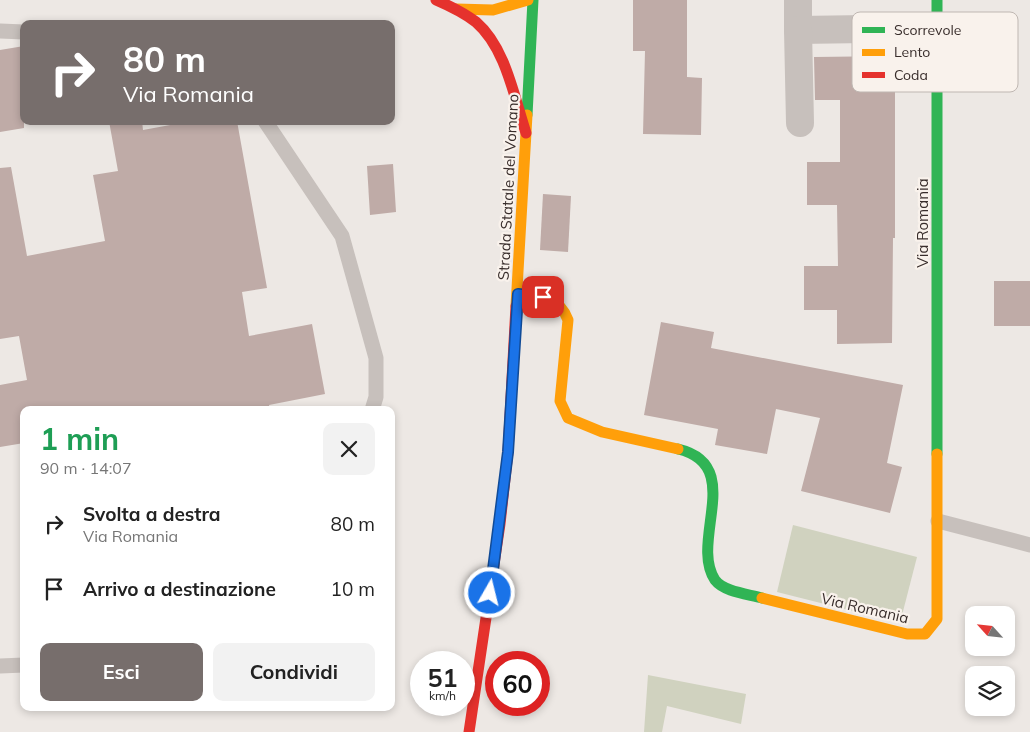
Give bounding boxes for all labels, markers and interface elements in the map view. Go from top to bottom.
legend [852,12,1018,92]
text: Scorrevole [894,21,961,39]
text: 80 m [123,37,206,81]
icon: right [40,40,105,105]
text: Lento [894,43,930,61]
text: Coda [894,66,928,84]
text: Via Romania [123,80,254,108]
street label: Strada Statale del Vomano [494,93,522,281]
street label: Via Romania [913,178,932,268]
pin [522,276,564,318]
icon: arrive [529,283,557,311]
text: 1 min [40,420,119,458]
button: close [323,423,375,475]
text: 90 m · 14:07 [40,458,132,478]
text: Svolta a destra [83,502,221,526]
icon: right [40,510,68,538]
text: 80 m [331,512,375,536]
text: Via Romania [83,526,178,546]
position arrow [463,566,515,618]
icon: arrive [40,575,68,603]
text: Arrivo a destinazione [83,577,276,601]
text: 10 m [331,577,375,601]
street label: Via Romania [819,589,911,627]
north arrow [965,606,1015,656]
map controls [965,606,1015,716]
button: Esci [40,643,203,701]
button: Condividi [213,643,375,701]
speed limit sign: 60 [485,651,550,716]
text: 51 [427,662,458,693]
button: layers [965,666,1015,716]
text: km/h [429,688,456,703]

